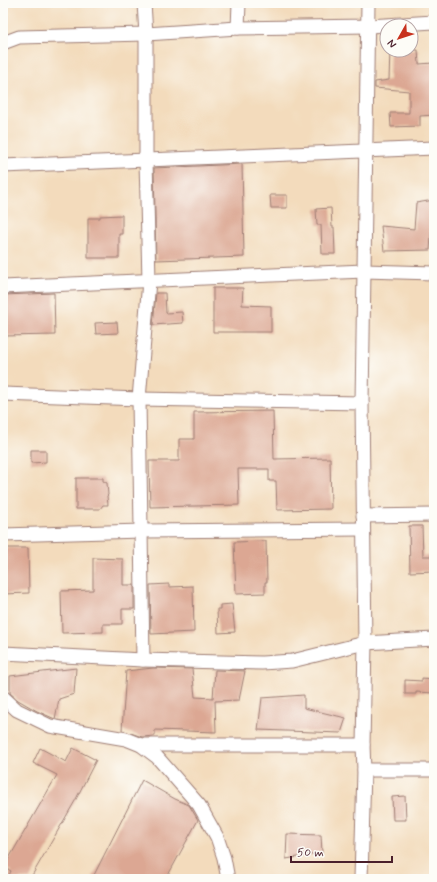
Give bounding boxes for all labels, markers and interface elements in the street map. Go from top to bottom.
north arrow [379,18,419,58]
text: N [384,36,400,51]
scale bar [291,838,392,864]
text: 50 m [297,845,324,861]

